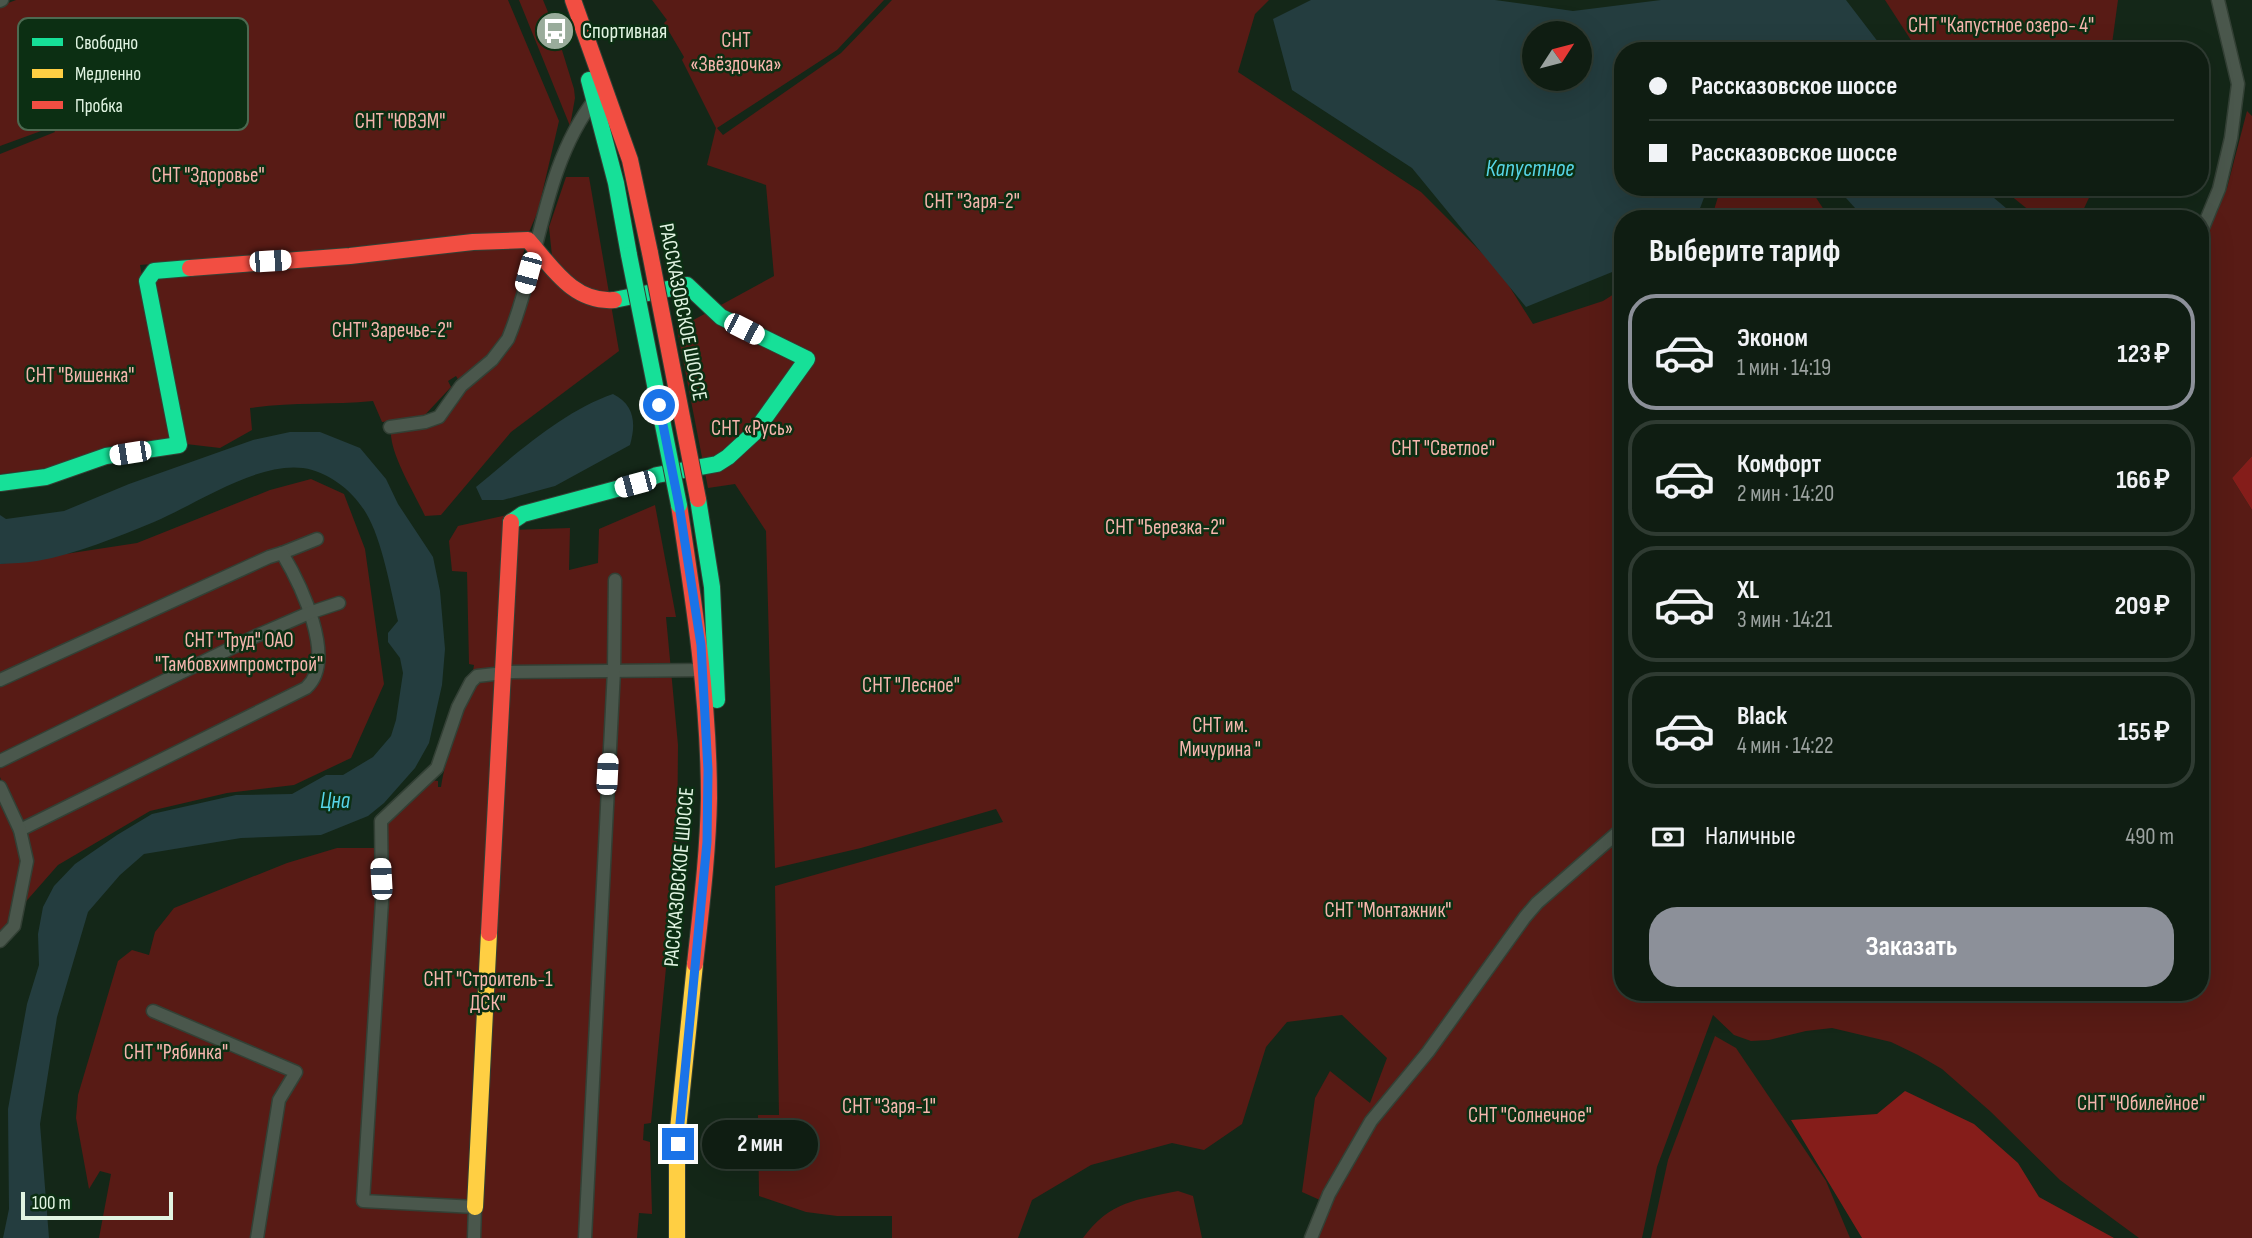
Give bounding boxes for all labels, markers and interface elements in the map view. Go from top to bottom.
bus stop icon: Спортивная [534,10,576,52]
park label: СНТ "Капустное озеро- 4" [1908,13,2094,38]
legend [18,18,248,130]
place label: Спортивная [582,19,667,44]
north arrow [1522,21,1592,91]
map controls [1522,21,1592,91]
park label: СНТ «Звёздочка» [690,28,782,77]
text: Свободно [75,32,138,55]
text: Медленно [75,63,141,86]
text: Рассказовское шоссе [1691,71,1897,102]
text: Пробка [75,95,123,118]
park label: СНТ "ЮВЭМ" [355,109,445,134]
text: Рассказовское шоссе [1691,138,1897,169]
water label: Капустное [1486,155,1574,183]
park label: СНТ "Здоровье" [151,163,265,188]
park label: СНТ "Заря-2" [924,189,1020,214]
street label: РАССКАЗОВСКОЕ ШОССЕ [654,221,712,403]
text: Выберите тариф [1649,232,1840,271]
car [249,249,292,273]
car [513,250,544,296]
car [721,310,768,348]
park label: СНТ" Заречье-2" [332,318,452,343]
icon: car [1653,321,1716,384]
text: Эконом [1737,323,1808,354]
text: 123 ₽ [2117,339,2170,370]
text: 1 мин · 14:19 [1737,354,1831,382]
park label: СНТ "Вишенка" [26,363,135,388]
route start [643,389,675,421]
park label: СНТ «Русь» [711,416,793,441]
park label: СНТ "Светлое" [1391,436,1495,461]
car [108,439,153,467]
icon: car [1653,447,1716,510]
text: Комфорт [1737,449,1821,480]
text: 166 ₽ [2116,465,2170,496]
car [612,468,659,500]
text: 2 мин · 14:20 [1737,480,1834,508]
park label: СНТ "Березка-2" [1105,515,1225,540]
icon: car [1653,573,1716,636]
text: XL [1737,575,1759,606]
text: 209 ₽ [2115,591,2170,622]
text: 3 мин · 14:21 [1737,606,1832,634]
park label: СНТ "Труд" ОАО "Тамбовхимпромстрой" [155,628,323,677]
park label: СНТ "Лесное" [862,673,960,698]
icon: car [1653,699,1716,762]
text: Black [1737,701,1787,732]
park label: СНТ им. Мичурина " [1179,713,1261,762]
text: 155 ₽ [2118,717,2170,748]
text: 4 мин · 14:22 [1737,732,1834,760]
car [596,752,619,796]
street label: РАССКАЗОВСКОЕ ШОССЕ [659,786,699,968]
water label: Цна [320,787,351,815]
icon: cash [1649,818,1687,856]
text: Наличные [1705,821,1796,852]
text: 490 m [2125,823,2174,851]
car [370,857,393,901]
park label: СНТ "Монтажник" [1325,898,1451,923]
button: Заказать [1649,907,2174,987]
park label: СНТ "Строитель-1 ДСК" [423,967,553,1016]
park label: СНТ "Рябинка" [124,1040,228,1065]
park label: СНТ "Юбилейное" [2077,1091,2205,1116]
park label: СНТ "Заря-1" [842,1094,936,1119]
park label: СНТ "Солнечное" [1468,1103,1592,1128]
callout: 2 мин [702,1120,818,1168]
route end [662,1128,694,1160]
text: 2 мин [737,1130,783,1158]
scale bar [21,1189,173,1221]
text: 100 m [32,1192,71,1215]

